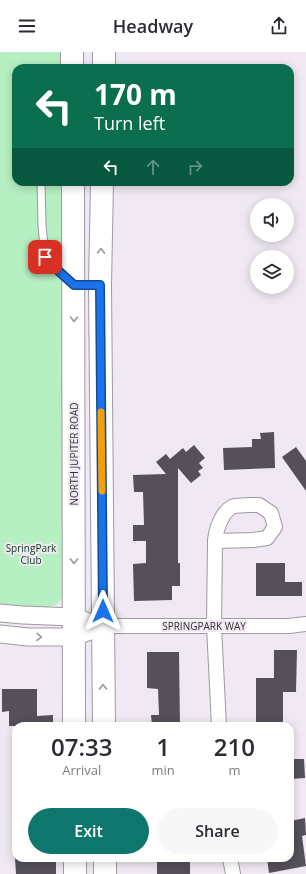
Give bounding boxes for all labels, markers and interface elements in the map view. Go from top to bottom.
text: Headway [113,14,193,38]
icon: menu [16,15,38,37]
icon: share [268,15,290,37]
text: 170 m [94,75,177,113]
icon: left [28,80,80,132]
text: Turn left [94,111,165,135]
icon: left [100,156,122,178]
icon: ahead [142,156,164,178]
icon: right [184,156,206,178]
map controls [250,198,294,294]
button: sound [250,198,294,242]
pin [28,240,62,274]
icon: arrive [34,246,56,268]
one-way arrow [97,248,105,254]
button: layers [250,250,294,294]
one-way arrow [70,316,78,322]
street label: NORTH JUPITER ROAD [67,402,81,506]
park label: SpringPark Club [6,541,57,567]
one-way arrow [70,558,78,564]
position arrow [82,590,124,632]
street label: SPRINGPARK WAY [162,619,246,633]
one-way arrow [36,633,42,642]
one-way arrow [99,684,107,690]
text: 07:33 [51,730,112,763]
text: 1 [156,730,170,763]
text: 210 [214,730,255,763]
text: Arrival [62,761,101,779]
text: min [152,761,175,779]
text: m [228,761,240,779]
button: Exit [28,808,149,854]
button: Share [157,808,278,854]

